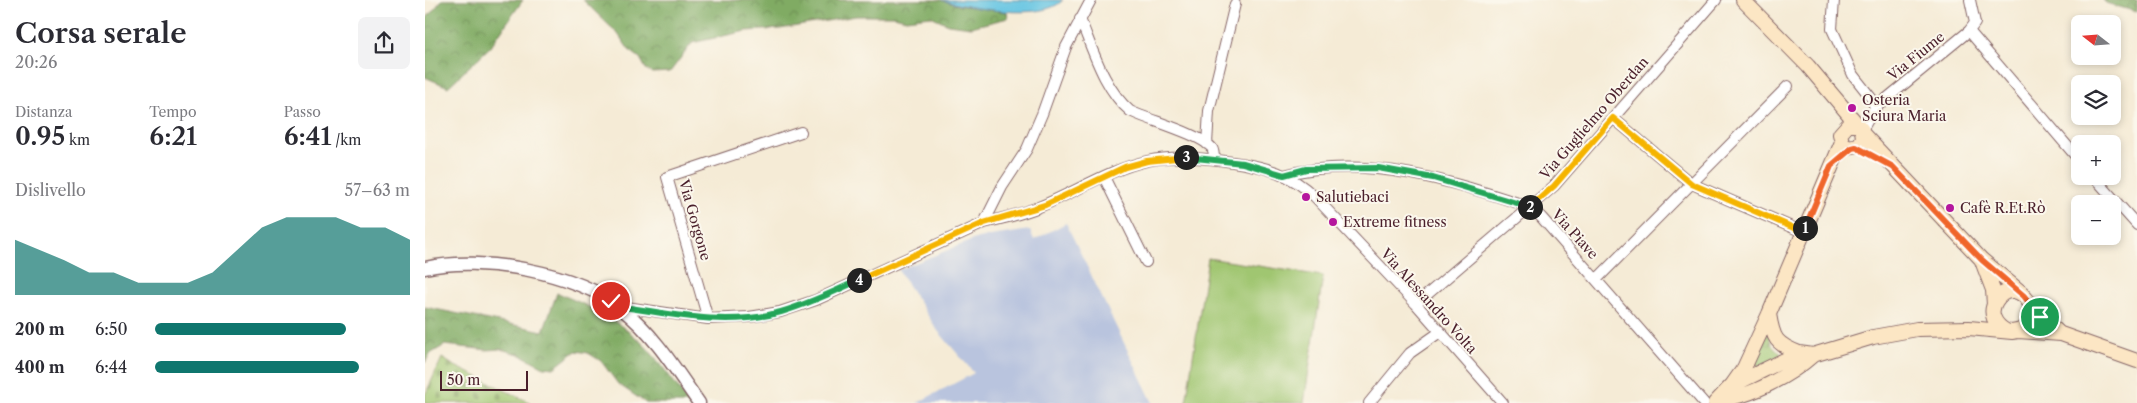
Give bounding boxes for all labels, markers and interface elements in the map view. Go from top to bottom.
north arrow [2071,15,2121,65]
map controls [2071,15,2121,245]
text: Corsa serale [15,16,187,50]
button: share [358,17,410,69]
street label: Via Fiume [1883,27,1948,85]
text: 20:26 [15,52,57,72]
street label: Via Guglielmo Oberdan [1535,53,1652,184]
button: layers [2071,75,2121,125]
place label: Osteria Sciura Maria [1862,91,1947,125]
marker: Osteria Sciura Maria [1846,102,1858,114]
text: Distanza [15,103,72,121]
text: Tempo [149,103,197,121]
text: Passo [284,103,321,121]
text: 0.95 [15,121,65,152]
text: 6:21 [149,121,197,152]
text: 6:41 [284,121,331,152]
text: km [65,131,90,149]
text: /km [331,131,361,149]
button: + [2071,135,2121,185]
pin: 3 [1173,144,1199,170]
text: 3 [1183,148,1190,166]
street label: Via Gorgone [675,176,715,263]
text: Dislivello [15,180,86,200]
text: 57–63 m [345,180,410,200]
place label: Salutiebaci [1316,188,1389,206]
marker: Salutiebaci [1300,191,1312,203]
pin: 2 [1517,194,1543,220]
button: − [2071,195,2121,245]
text: 2 [1526,198,1535,216]
place label: Cafè R.Et.Rò [1960,199,2046,217]
marker: Cafè R.Et.Rò [1944,202,1956,214]
street label: Via Piave [1547,205,1602,263]
place label: Extreme fitness [1343,213,1447,231]
marker: Extreme fitness [1327,216,1339,228]
pin: 1 [1793,216,1817,240]
text: 1 [1802,219,1809,237]
street label: Via Alessandro Volta [1376,244,1481,358]
pin: 4 [847,268,871,292]
text: 4 [855,271,864,289]
pin [590,280,632,322]
icon: check [597,287,625,315]
pin [2019,296,2061,338]
icon: arrive [2026,303,2054,331]
text: 200 m [15,319,65,339]
text: 6:50 [95,319,128,339]
text: 400 m [15,357,65,377]
text: 6:44 [95,357,127,377]
scale bar [440,368,527,391]
text: 50 m [447,371,480,389]

